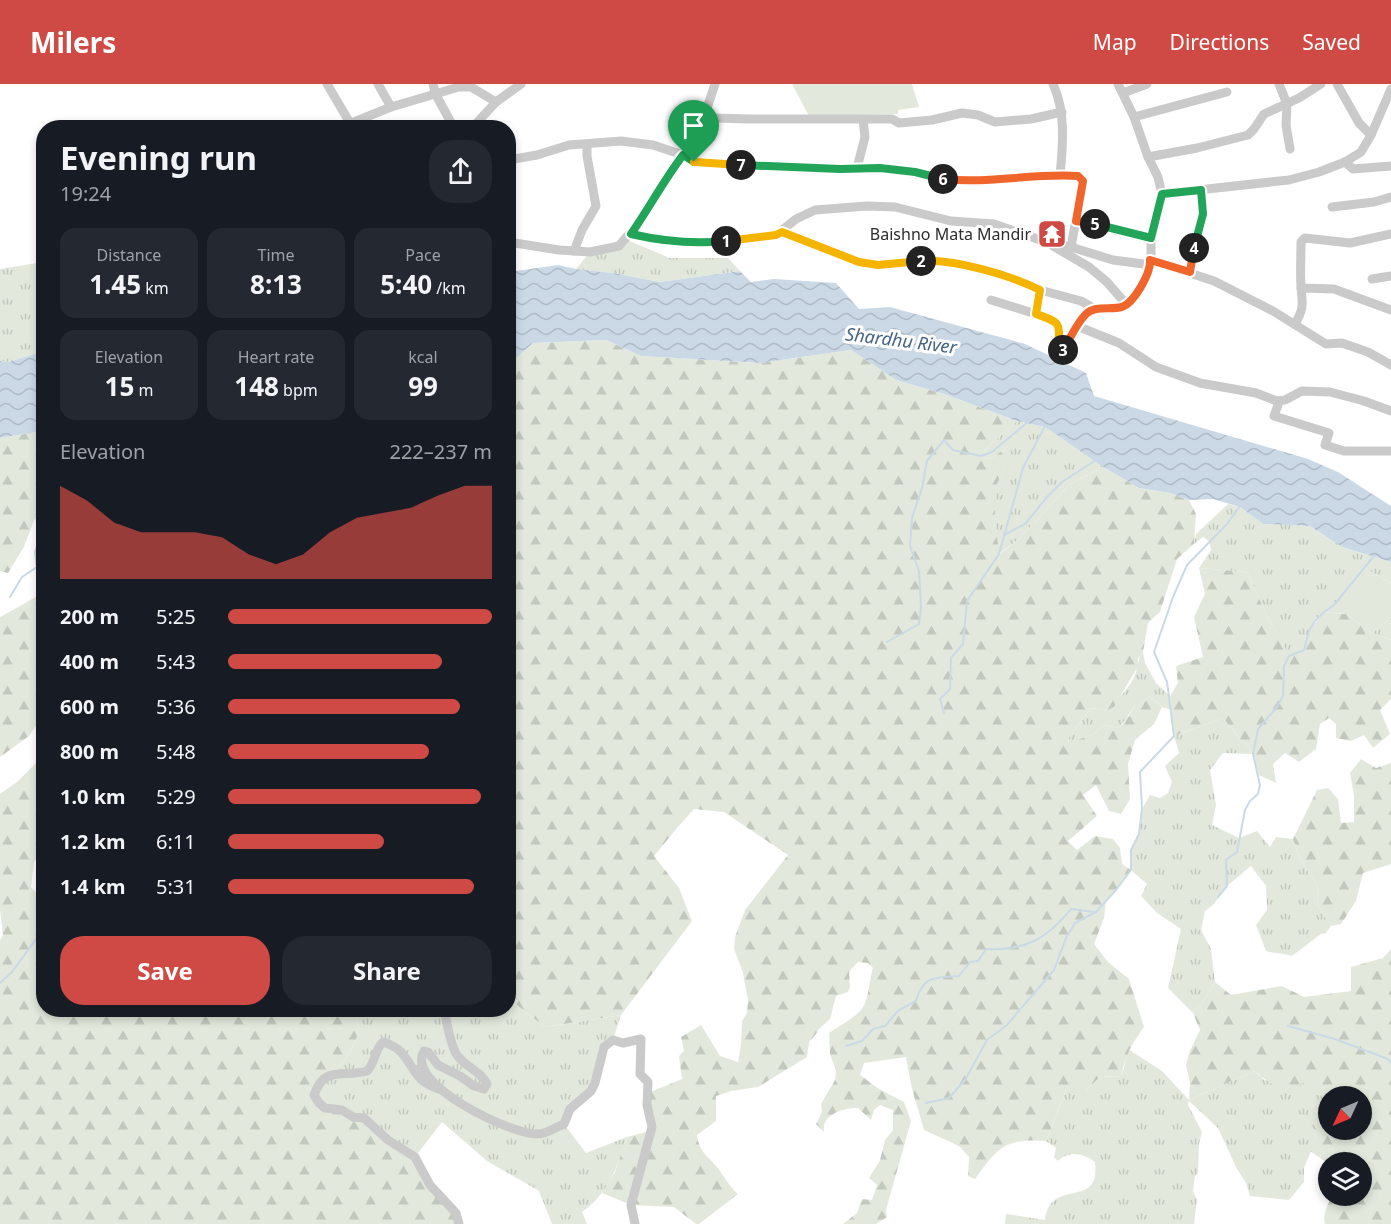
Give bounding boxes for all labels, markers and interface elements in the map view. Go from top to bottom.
text: Milers [30,23,116,61]
text: Map [1093,28,1137,56]
text: Directions [1170,28,1269,56]
text: Saved [1302,28,1361,56]
pin [668,100,719,162]
icon: arrive [677,109,710,142]
text: Evening run [60,135,257,180]
button: share [429,140,492,203]
pin: 7 [726,150,756,180]
text: 7 [736,154,746,176]
pin: 6 [928,164,958,194]
text: 6 [938,168,948,190]
text: 19:24 [60,180,111,207]
pin: 5 [1080,209,1110,239]
text: 5 [1090,213,1100,235]
temple icon: Baishno Mata Mandir [1036,218,1068,250]
place label: Baishno Mata Mandir [870,223,1031,245]
pin: 1 [711,226,741,256]
text: 1 [721,230,731,252]
pin: 4 [1179,233,1209,263]
text: 4 [1189,237,1199,259]
text: Distance [97,244,161,266]
text: Time [257,244,295,266]
text: Pace [405,244,441,266]
pin: 2 [906,246,936,276]
text: 2 [916,250,926,272]
text: 1.45 [89,266,141,302]
text: 8:13 [250,266,302,302]
text: 5:40 [380,266,432,302]
text: km [141,277,169,299]
text: /km [432,277,466,299]
water label: Shardhu River [844,321,959,359]
pin: 3 [1048,335,1078,365]
text: 3 [1058,339,1068,361]
text: Elevation [95,346,163,368]
text: Heart rate [238,346,314,368]
text: kcal [408,346,438,368]
text: 15 [105,368,134,404]
text: 148 [234,368,279,404]
text: 99 [408,368,438,404]
text: m [134,379,153,401]
text: bpm [279,379,318,401]
text: Elevation [60,438,145,465]
text: 222–237 m [389,438,492,465]
text: 200 m [60,603,119,630]
text: 5:25 [156,603,196,630]
text: 400 m [60,648,119,675]
text: 5:43 [156,648,196,675]
text: 600 m [60,693,119,720]
text: 5:36 [156,693,196,720]
text: 800 m [60,738,119,765]
text: 5:48 [156,738,196,765]
text: 1.0 km [60,783,126,810]
text: 5:29 [156,783,196,810]
text: 1.2 km [60,828,126,855]
text: 6:11 [156,828,196,855]
text: 1.4 km [60,873,126,900]
text: 5:31 [156,873,196,900]
button: Save [60,936,270,1005]
button: Share [282,936,492,1005]
north arrow [1318,1086,1372,1140]
map controls [1318,1086,1372,1206]
button: layers [1318,1152,1372,1206]

